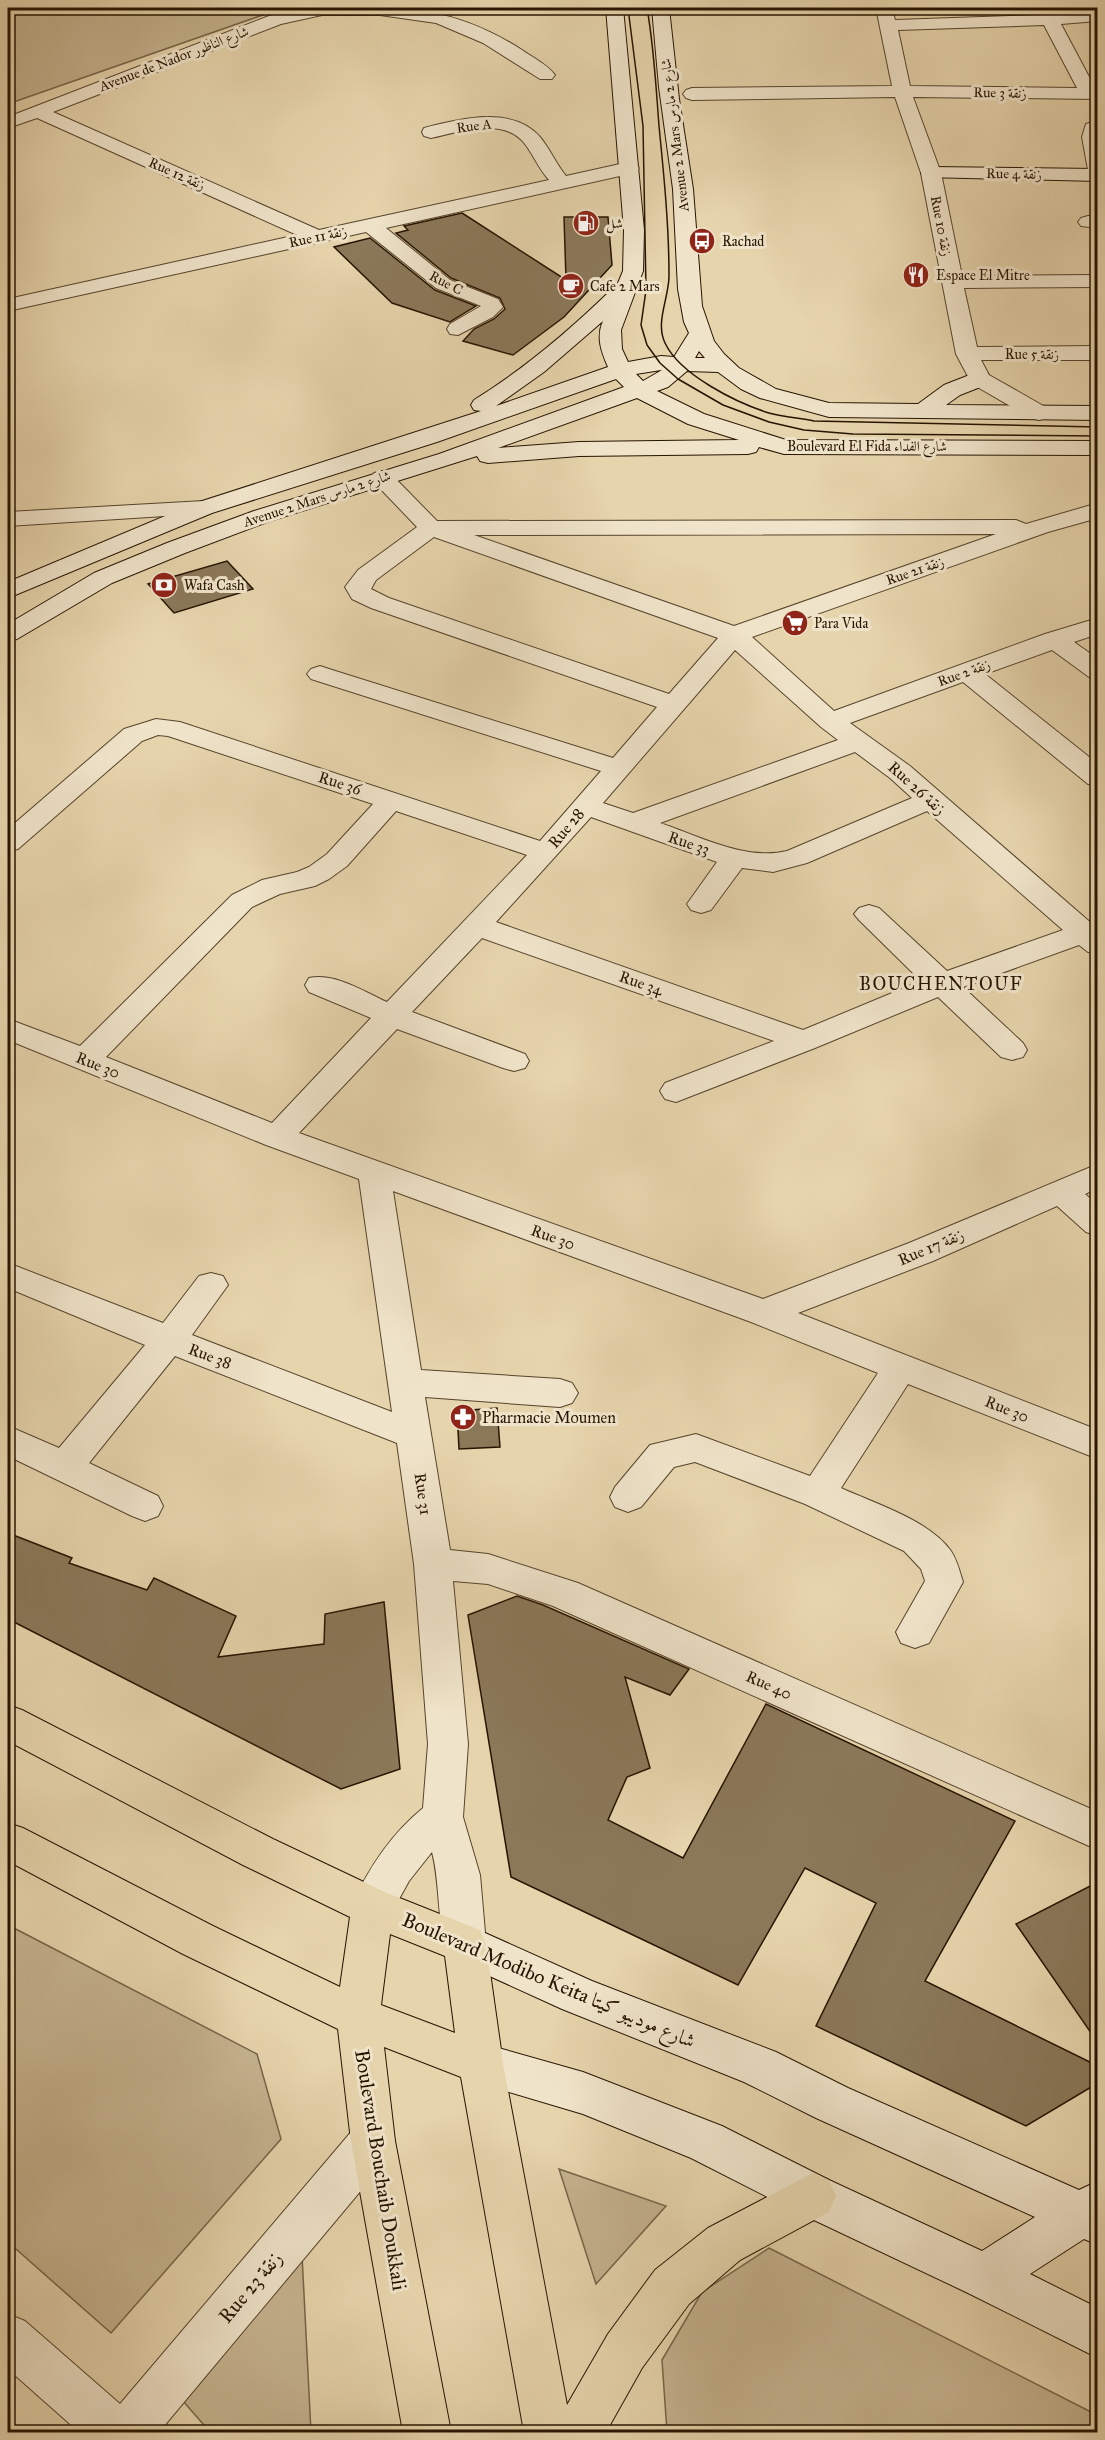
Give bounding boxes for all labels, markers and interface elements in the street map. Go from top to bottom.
street label: Avenue de Nador شارع الناظور [96,23,252,99]
street label: Avenue 2 Mars شارع 2 مارس [657,57,696,213]
street label: Rue 3 زنقة [973,84,1027,102]
street label: Rue A [455,115,493,137]
street label: Rue 12 زنقة [146,154,208,194]
street label: Rue 4 زنقة [986,165,1042,183]
street label: Rue 10 زنقة [927,194,955,258]
fuel station icon: شل [571,208,601,238]
place label: شل [606,215,623,234]
street label: Rue 11 زنقة [287,223,349,251]
bus stop icon: Rachad [687,226,717,256]
place label: Rachad [722,233,764,250]
restaurant icon: Espace El Mitre [901,260,931,290]
street label: Rue C [426,267,466,299]
place label: Espace El Mitre [936,267,1030,284]
cafe icon: Cafe 2 Mars [556,271,586,301]
place label: Cafe 2 Mars [590,278,660,295]
street label: Rue 5 زنقة [1005,346,1059,363]
street label: Boulevard El Fida شارع الفداء [787,438,947,458]
street label: Avenue 2 Mars شارع 2 مارس [240,467,394,534]
street label: Rue 21 زنقة [884,553,946,589]
bank icon: Wafa Cash [149,570,179,600]
place label: Wafa Cash [184,577,245,594]
supermarket icon: Para Vida [780,608,810,638]
place label: Para Vida [814,615,868,632]
street label: Rue 2 زنقة [935,656,993,690]
street label: Rue 26 زنقة [884,757,950,819]
street label: Rue 36 [316,767,365,799]
street label: Rue 28 [544,804,588,852]
street label: Rue 33 [666,827,712,859]
street label: Rue 34 [617,967,666,1000]
district label: BOUCHENTOUF [859,973,1023,995]
street label: Rue 30 [73,1048,123,1082]
street label: Rue 30 [528,1220,578,1254]
street label: Rue 17 زنقة [895,1225,967,1269]
street label: Rue 38 [186,1339,234,1373]
street label: Rue 30 [982,1392,1032,1426]
pharmacy icon: Pharmacie Moumen [448,1402,478,1432]
place label: Pharmacie Moumen [482,1408,616,1427]
street label: Rue 31 [411,1472,435,1516]
street label: Rue 40 [743,1667,795,1703]
street label: Boulevard Modibo Keita شارع موديبو كيتا [397,1907,699,2058]
street label: Boulevard Bouchaib Doukkali [350,2048,412,2293]
street label: Rue 23 زنقة [213,2246,287,2328]

